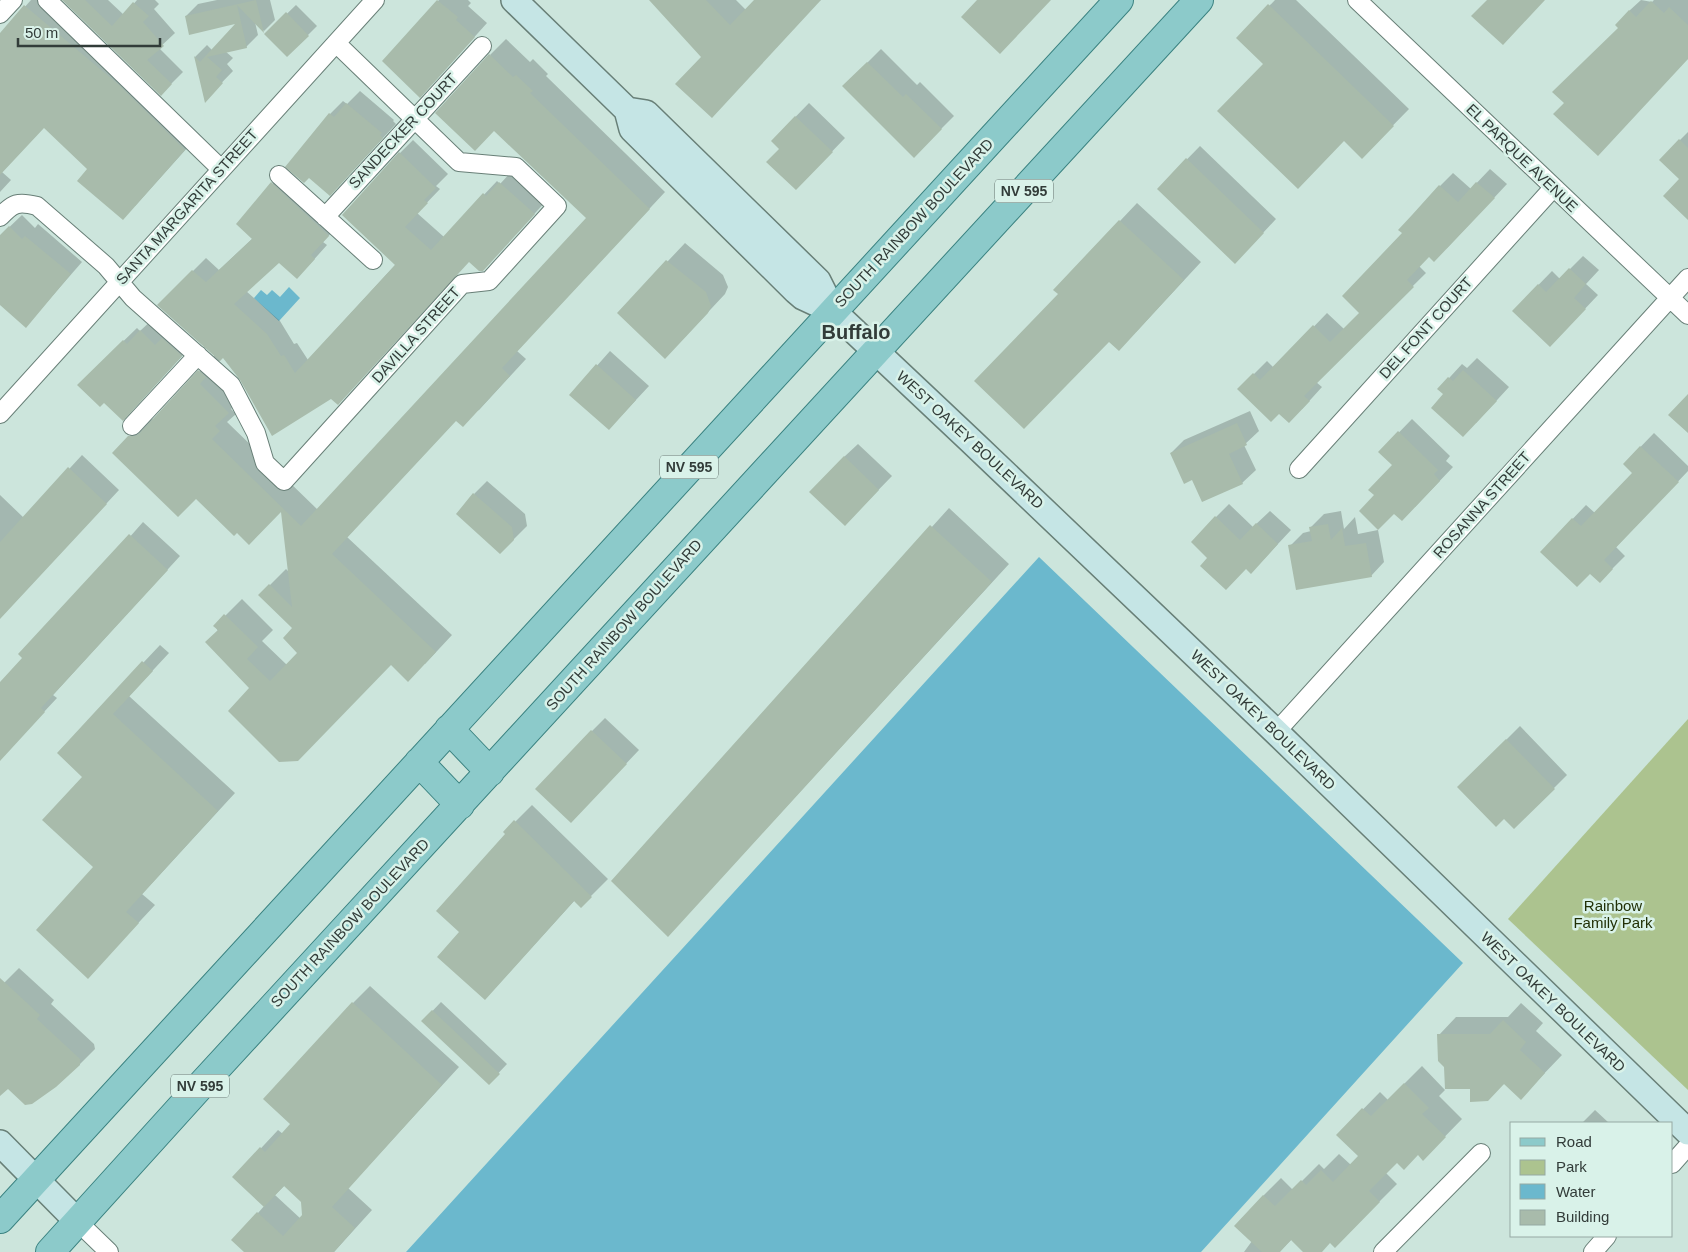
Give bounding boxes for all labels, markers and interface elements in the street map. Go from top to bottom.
scale bar [18,15,160,47]
text: 50 m [25,24,58,41]
street label: SANDECKER COURT [345,70,460,192]
street label: EL PARQUE AVENUE [1463,100,1582,215]
street label: SANTA MARGARITA STREET [112,126,261,288]
street label: SOUTH RAINBOW BOULEVARD [831,135,996,310]
road number: NV 595 [995,180,1053,202]
street label: DEL FONT COURT [1376,273,1476,382]
street label: DAVILLA STREET [368,283,463,386]
district label: Buffalo [822,321,890,343]
street label: WEST OAKEY BOULEVARD [894,367,1047,512]
street label: ROSANNA STREET [1430,448,1534,561]
road number: NV 595 [660,456,718,478]
street label: SOUTH RAINBOW BOULEVARD [542,536,705,714]
street label: WEST OAKEY BOULEVARD [1188,646,1339,793]
street label: SOUTH RAINBOW BOULEVARD [267,835,432,1010]
park label: Rainbow Family Park [1573,897,1653,931]
street label: WEST OAKEY BOULEVARD [1478,928,1629,1075]
road number: NV 595 [171,1074,229,1098]
legend [1510,1122,1673,1237]
text: Road [1556,1133,1592,1150]
text: Park [1556,1158,1587,1175]
text: Water [1556,1183,1595,1200]
text: Building [1556,1208,1609,1225]

